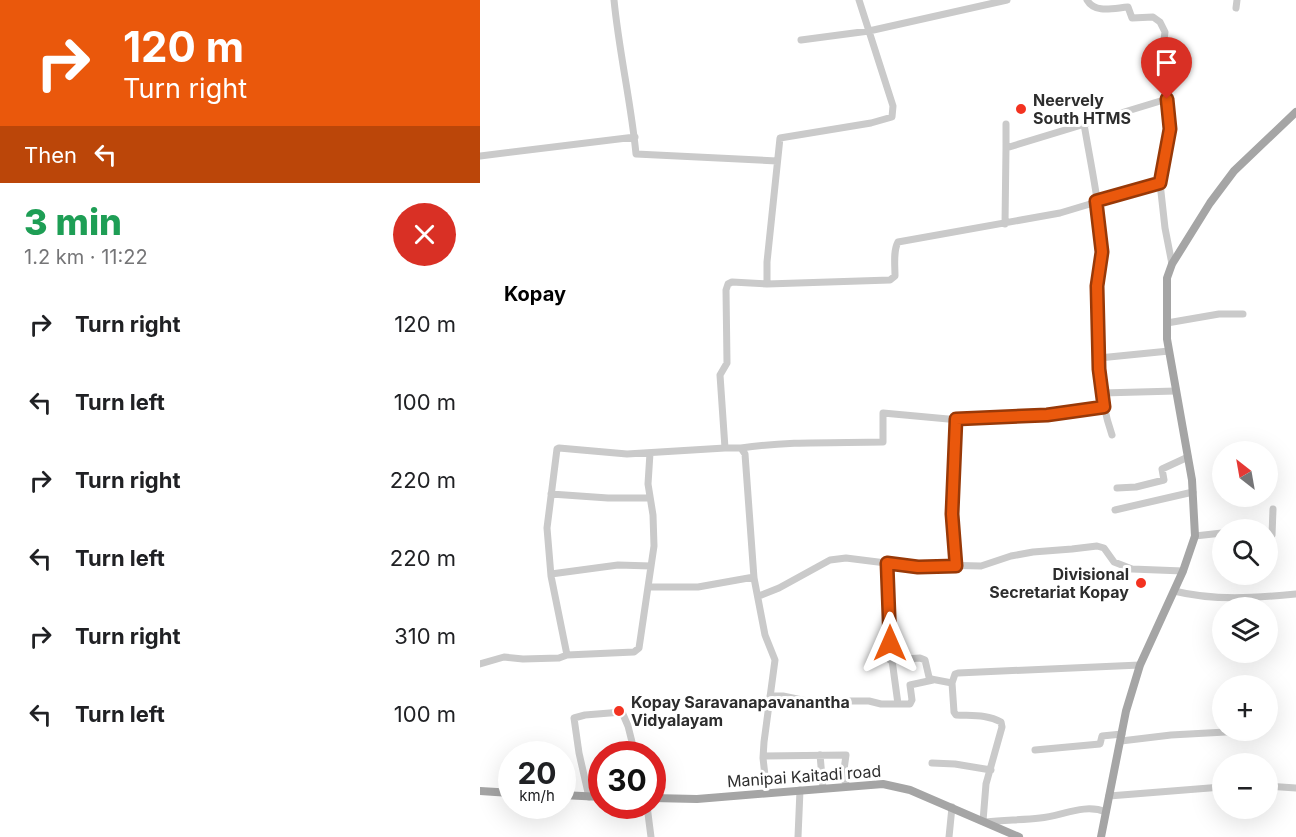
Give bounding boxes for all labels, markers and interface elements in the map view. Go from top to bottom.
text: 120 m [123,21,244,72]
icon: right [24,24,102,102]
pin [1141,37,1192,99]
icon: arrive [1150,46,1183,79]
text: Turn right [123,72,247,105]
place label: Neervely South HTMS [1033,90,1131,128]
marker: Neervely South HTMS [1014,102,1028,116]
icon: left [89,138,122,171]
text: Then [24,142,77,168]
text: 3 min [24,200,122,244]
button: close [393,203,456,266]
text: 1.2 km · 11:22 [24,245,148,269]
district label: Kopay [504,282,566,306]
icon: right [24,308,57,341]
text: Turn right [75,311,181,337]
text: 120 m [394,311,456,337]
icon: left [24,386,57,419]
text: Turn left [75,389,165,415]
text: 100 m [394,389,456,415]
north arrow [1212,441,1278,507]
map controls [1212,441,1278,819]
icon: right [24,464,57,497]
text: Turn right [75,467,181,493]
text: 220 m [390,467,456,493]
button: search [1212,519,1278,585]
icon: left [24,542,57,575]
text: Turn left [75,545,165,571]
text: 220 m [390,545,456,571]
place label: Divisional Secretariat Kopay [989,564,1129,602]
marker: Divisional Secretariat Kopay [1134,576,1148,590]
button: layers [1212,597,1278,663]
position arrow [858,611,922,675]
icon: right [24,620,57,653]
text: Turn right [75,623,181,649]
text: 310 m [394,623,456,649]
button: + [1212,675,1278,741]
place label: Kopay Saravanapavanantha Vidyalayam [631,692,850,730]
icon: left [24,698,57,731]
text: Turn left [75,701,165,727]
text: 100 m [394,701,456,727]
marker: Kopay Saravanapavanantha Vidyalayam [612,704,626,718]
speed limit sign: 30 [588,741,666,819]
button: − [1212,753,1278,819]
text: 20 [517,755,557,791]
street label: Manipai Kaitadi road [726,761,882,791]
text: km/h [519,786,555,805]

